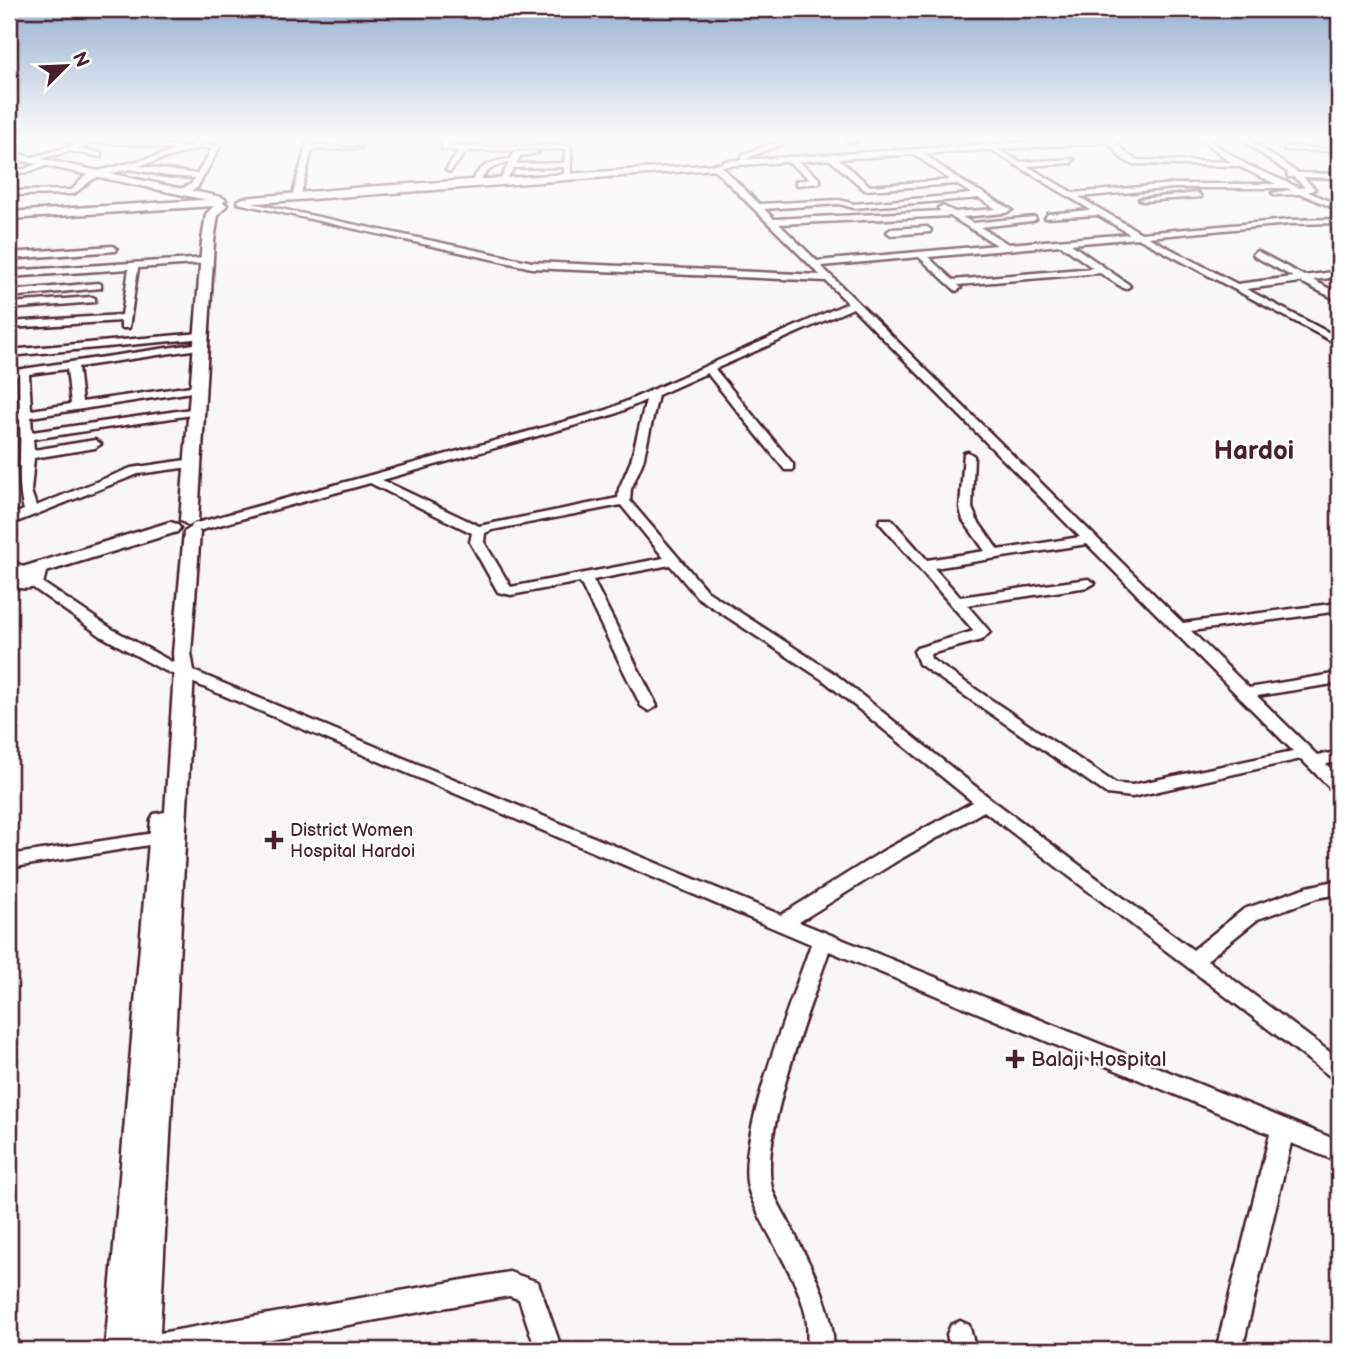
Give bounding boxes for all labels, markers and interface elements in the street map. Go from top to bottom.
north arrow [32,32,102,102]
text: N [67,48,94,71]
district label: Hardoi [1214,436,1294,467]
place label: District Women Hospital Hardoi [290,820,415,862]
marker: District Women Hospital Hardoi [264,830,284,850]
place label: Balaji Hospital [1031,1047,1166,1072]
marker: Balaji Hospital [1005,1049,1025,1069]

